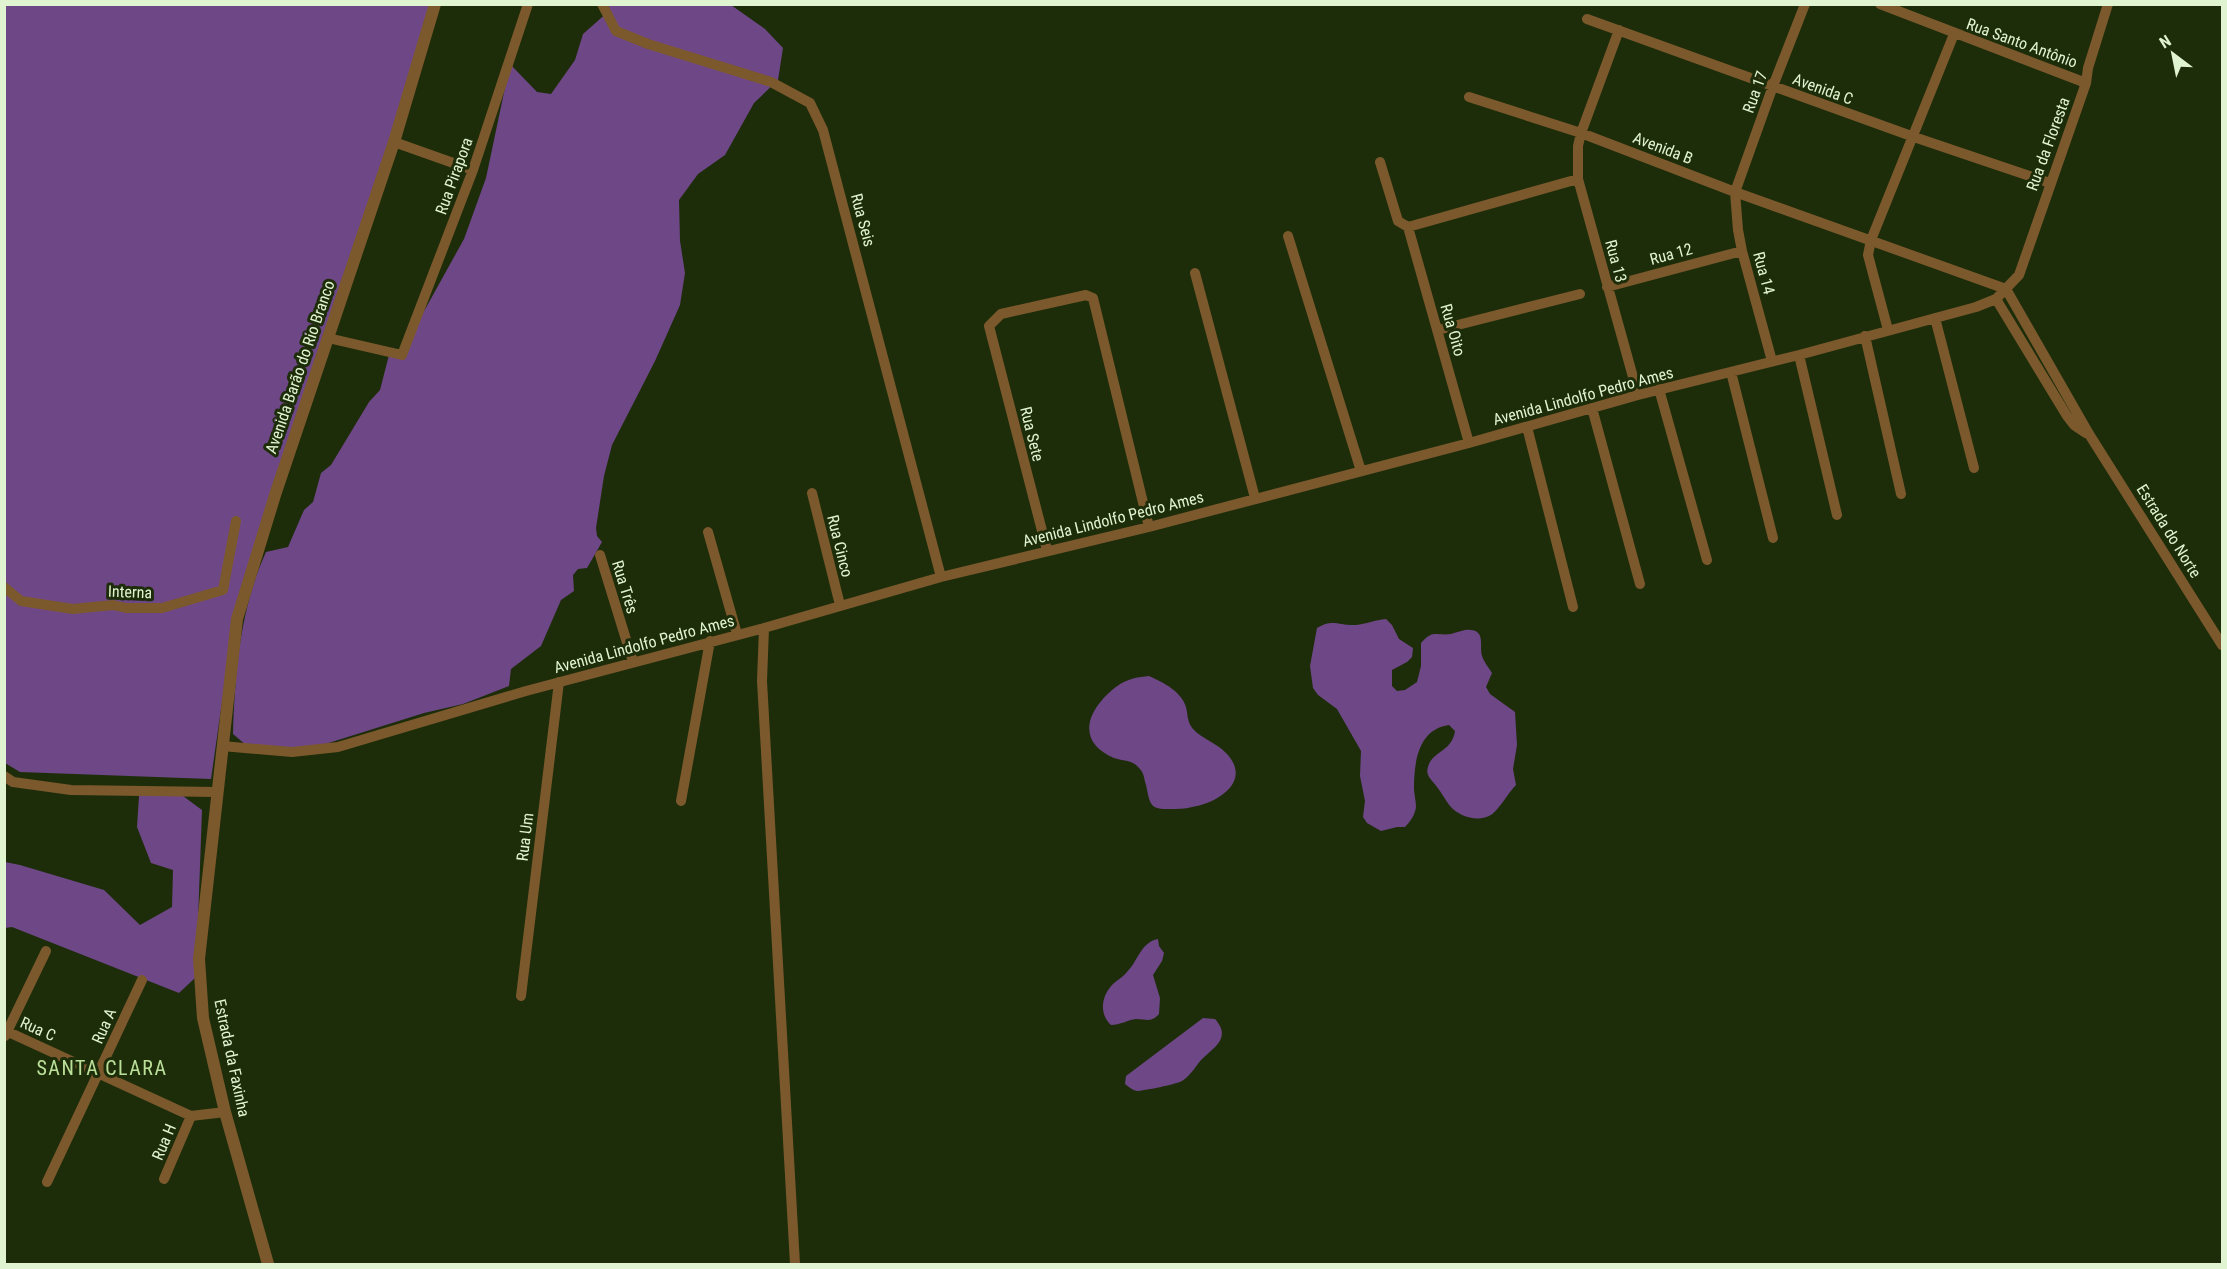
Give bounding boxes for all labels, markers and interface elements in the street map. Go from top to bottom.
street label: Rua Santo Antônio [1964,14,2080,72]
north arrow [2143,24,2203,84]
text: N [2156,31,2175,52]
street label: Rua 17 [1739,68,1771,116]
street label: Avenida C [1790,69,1856,109]
street label: Rua da Floresta [2022,95,2074,193]
street label: Avenida B [1630,128,1696,168]
street label: Rua Pirapora [431,135,477,217]
street label: Rua Seis [847,191,879,249]
street label: Rua 13 [1601,238,1631,284]
street label: Rua 12 [1648,239,1694,269]
street label: Rua 14 [1749,250,1779,296]
street label: Avenida Barão do Rio Branco [261,278,339,456]
street label: Rua Oito [1436,302,1470,358]
street label: Avenida Lindolfo Pedro Ames [1491,363,1675,429]
street label: Rua Sete [1016,405,1048,463]
street label: Estrada do Norte [2133,481,2205,581]
street label: Avenida Lindolfo Pedro Ames [1021,487,1205,551]
street label: Rua Cinco [823,513,857,579]
street label: Rua Três [608,558,642,616]
street label: Interna [108,582,152,602]
street label: Avenida Lindolfo Pedro Ames [552,611,736,677]
street label: Rua Um [513,812,537,862]
street label: Estrada da Faxinha [210,997,254,1119]
street label: Rua A [88,1005,120,1047]
street label: Rua C [17,1013,59,1045]
district label: SANTA CLARA [37,1056,168,1080]
street label: Rua H [148,1121,180,1163]

